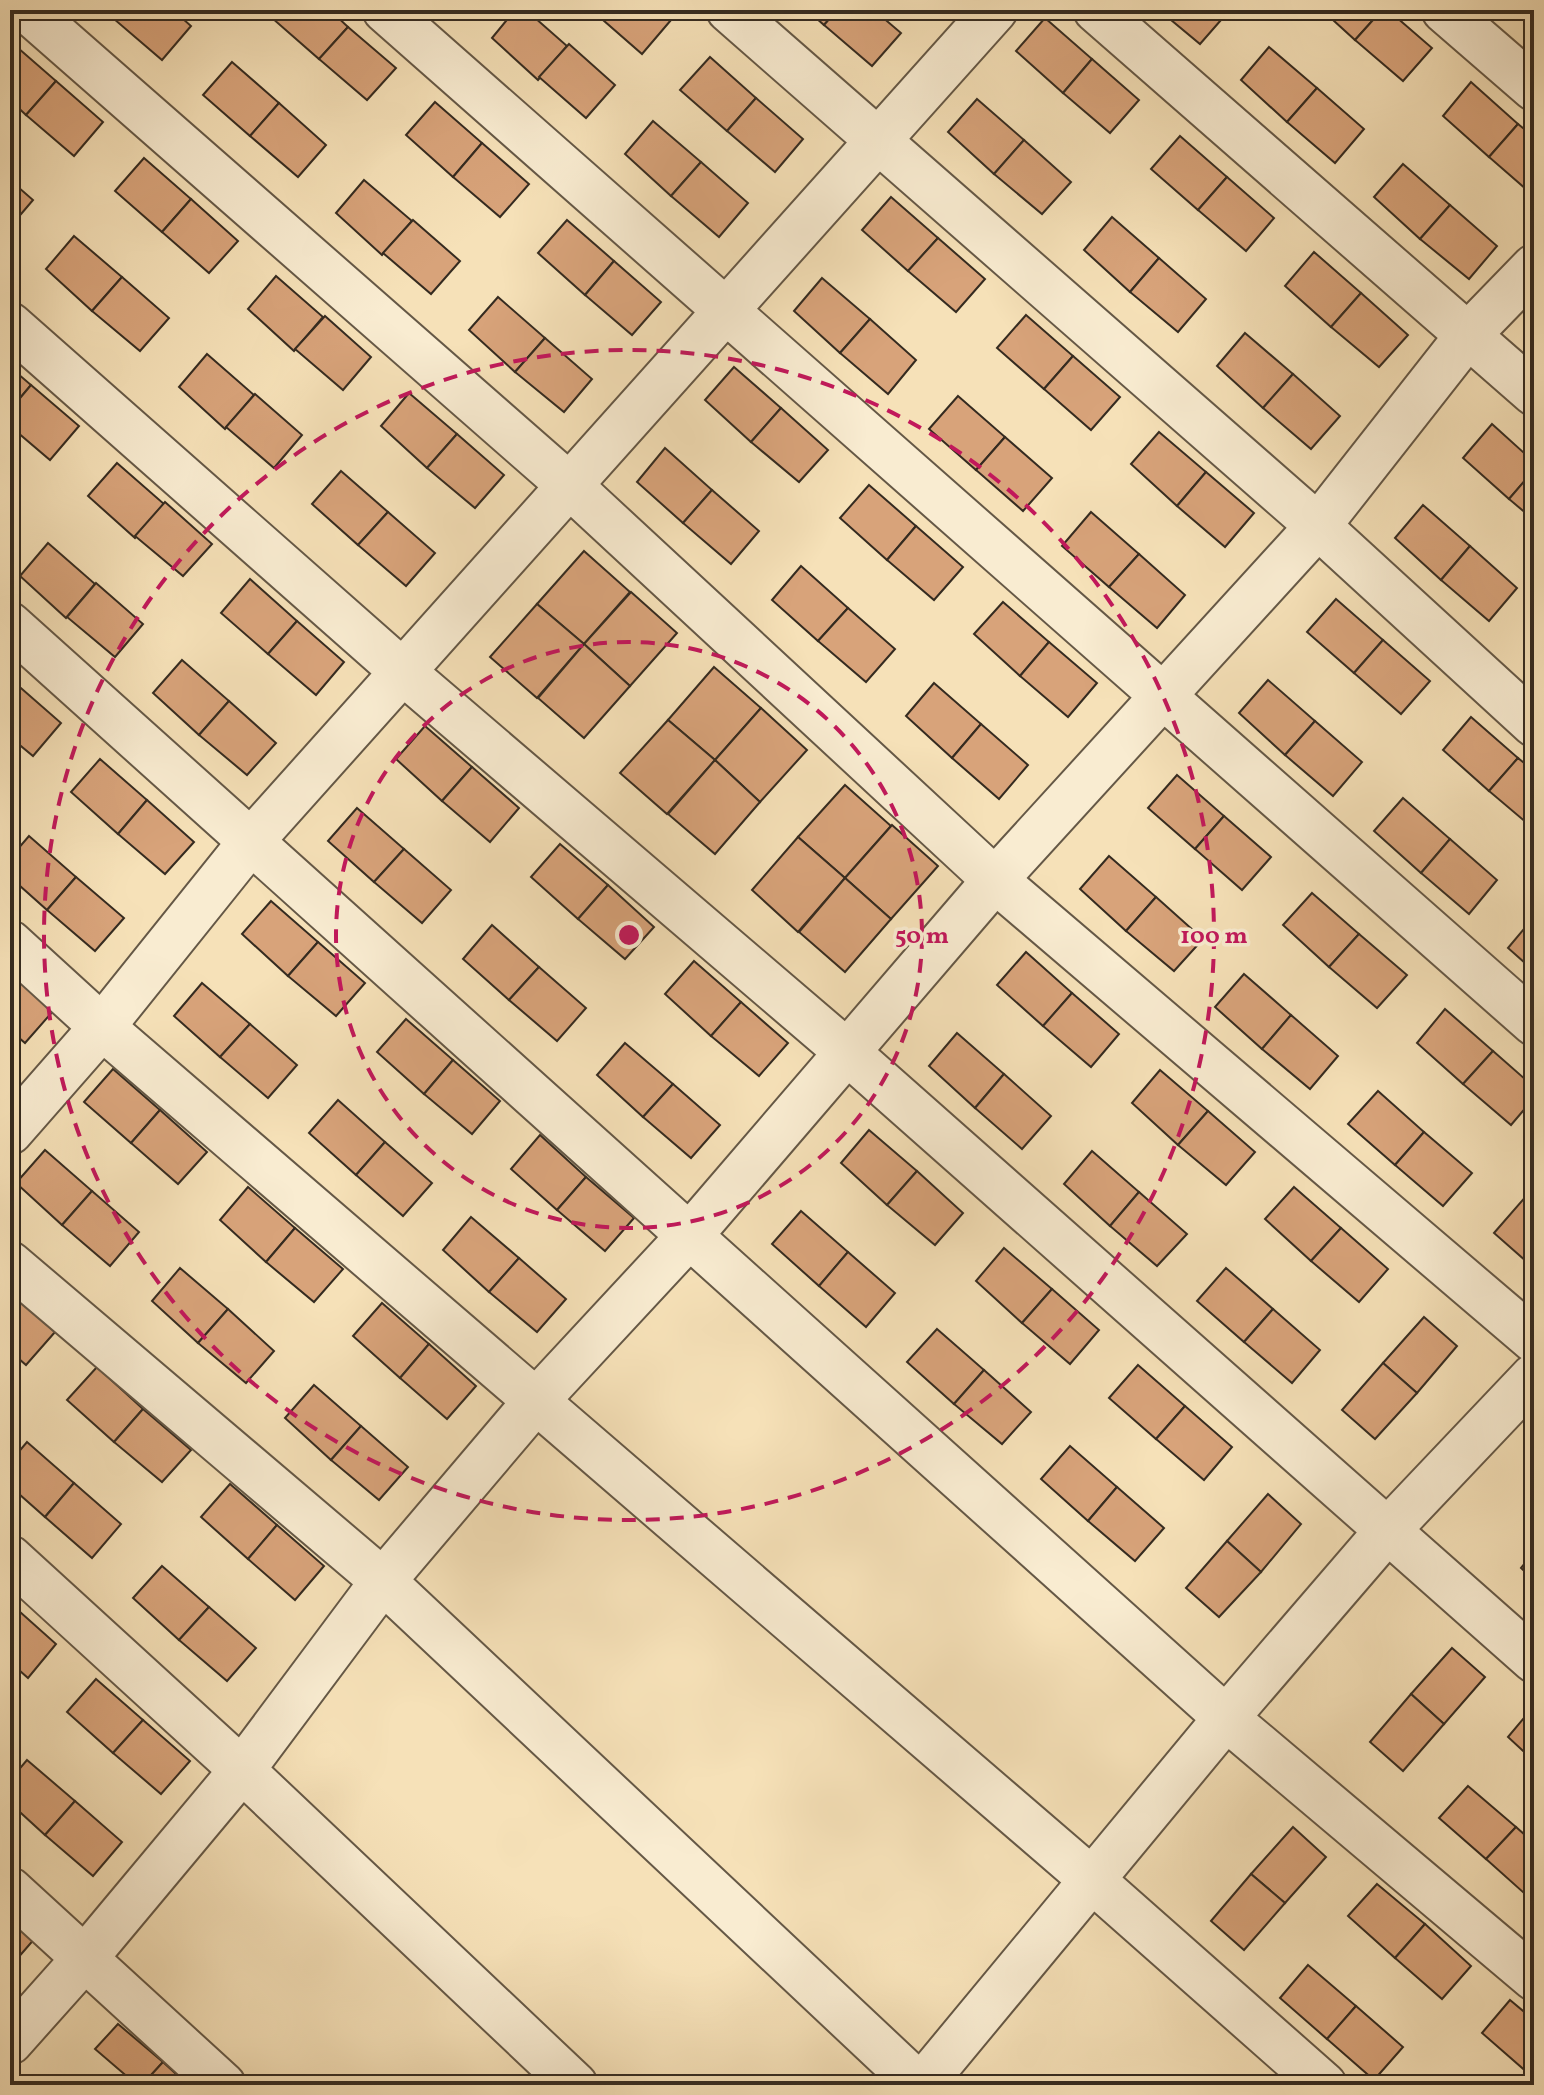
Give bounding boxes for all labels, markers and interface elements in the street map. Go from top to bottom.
text: 50 m [895,920,949,954]
text: 100 m [1180,920,1248,954]
centre of rings [615,921,643,949]

